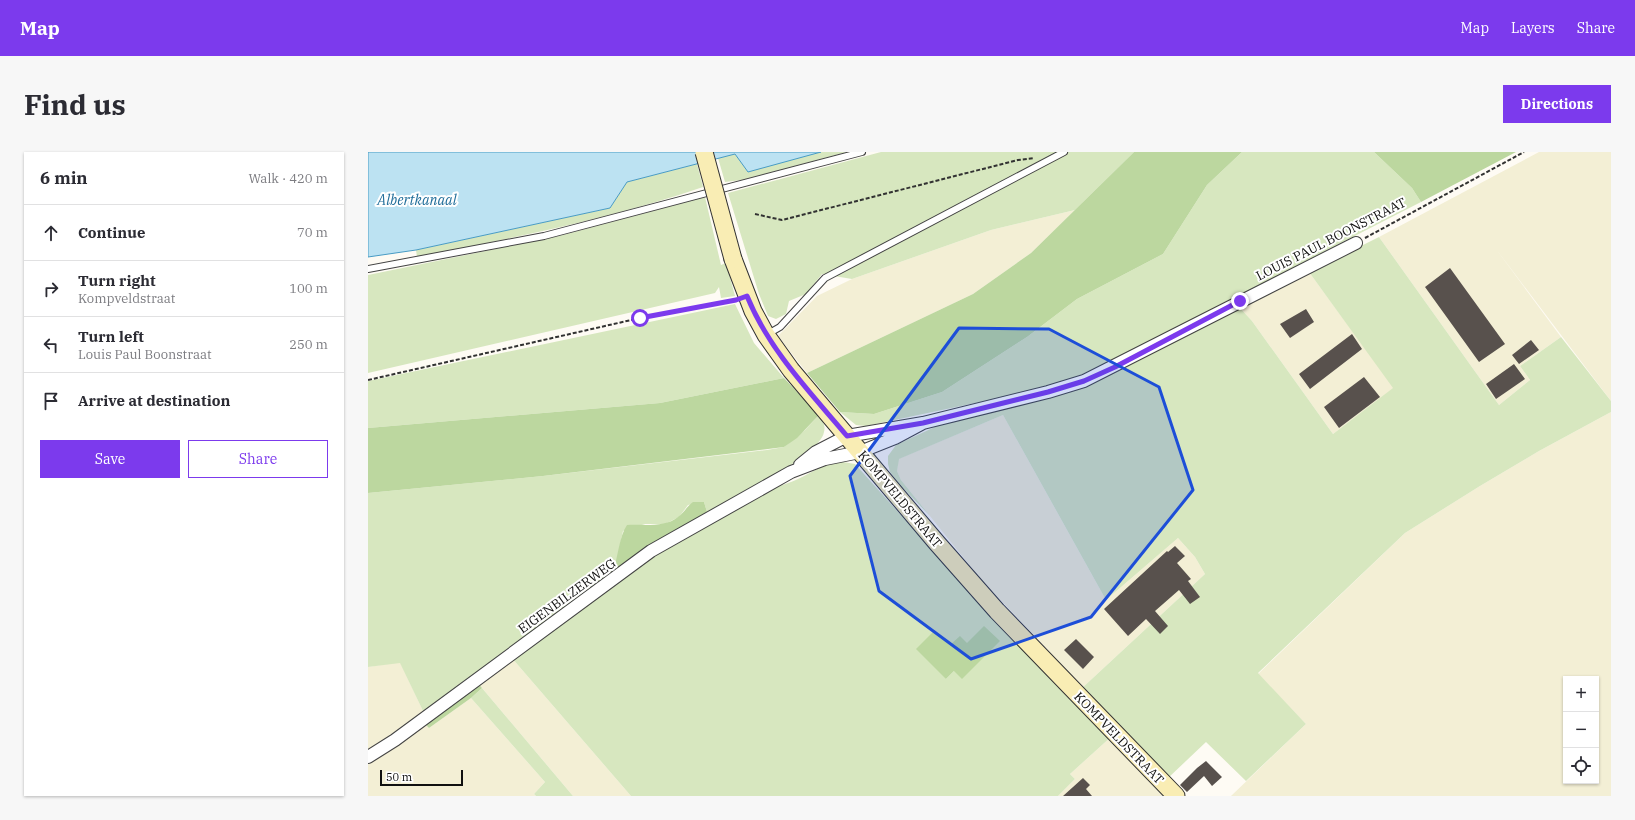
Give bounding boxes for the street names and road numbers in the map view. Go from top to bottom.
street label: LOUIS PAUL BOONSTRAAT [1253,193,1409,284]
street label: KOMPVELDSTRAAT [854,447,946,552]
street label: EIGENBILZERWEG [515,555,619,637]
street label: KOMPVELDSTRAAT [1070,688,1168,788]

